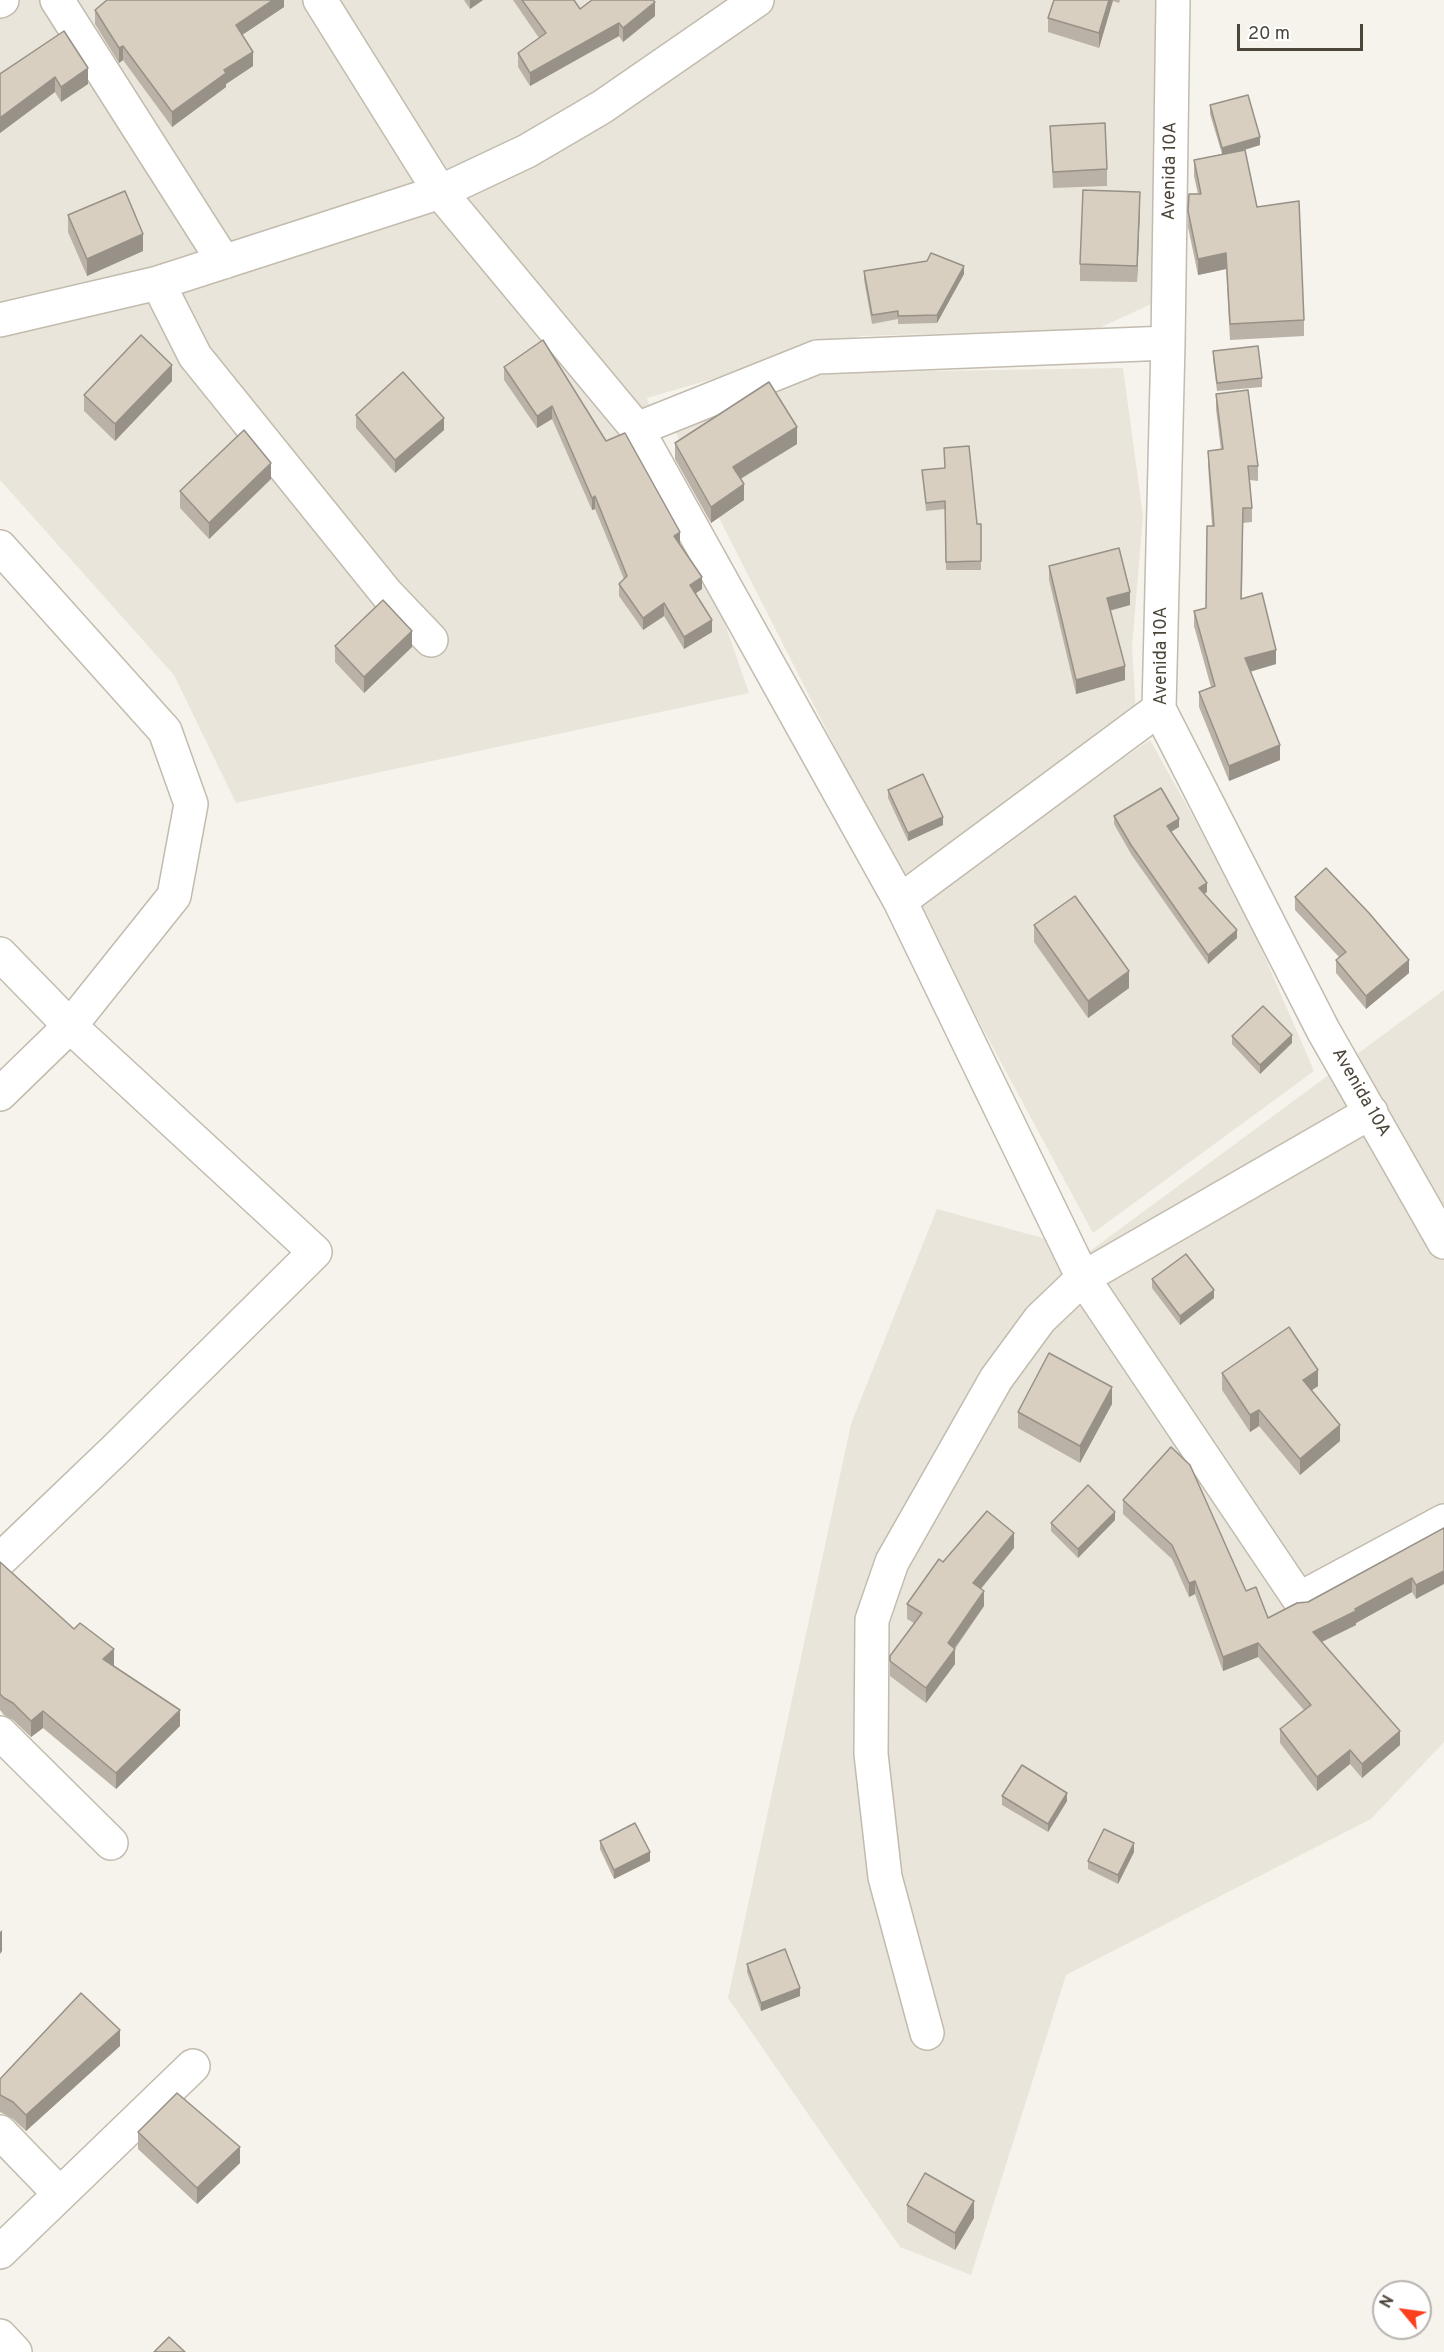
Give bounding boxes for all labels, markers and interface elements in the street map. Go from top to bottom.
scale bar [1240,12,1366,50]
text: 20 m [1248,23,1290,46]
street label: Avenida 10A [1159,121,1183,221]
street label: Avenida 10A [1151,607,1173,705]
street label: Avenida 10A [1326,1045,1394,1141]
north arrow [1372,2280,1432,2340]
text: N [1376,2292,1400,2312]

